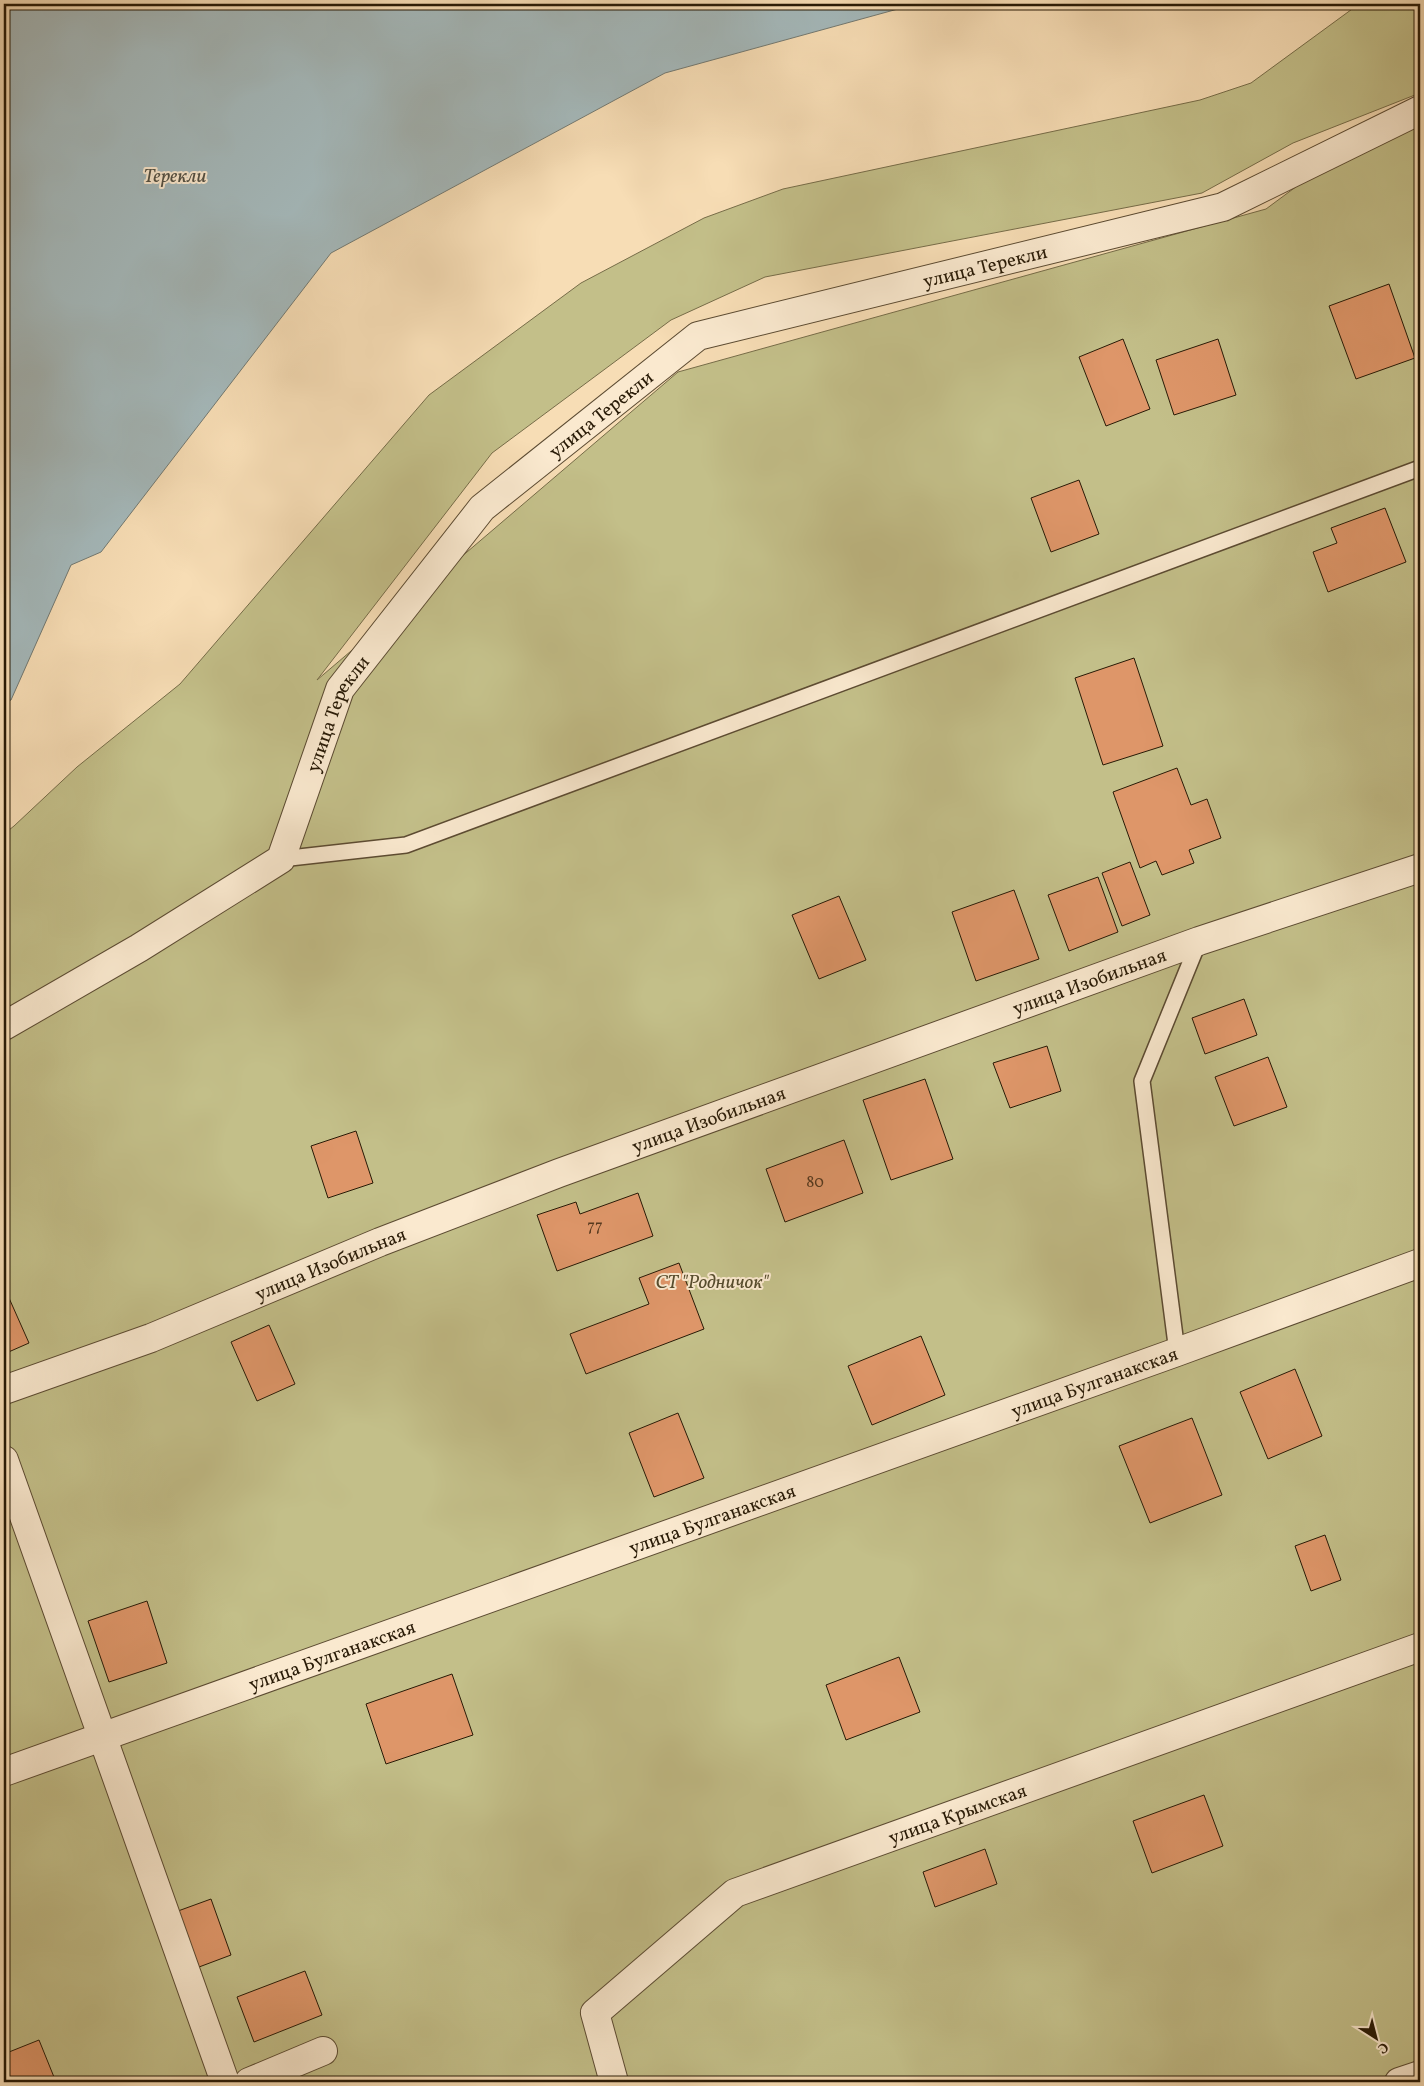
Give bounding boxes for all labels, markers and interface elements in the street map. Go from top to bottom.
water label: Терекли [143,163,207,191]
street label: улица Терекли [921,240,1050,295]
street label: улица Терекли [544,365,660,465]
street label: улица Терекли [301,651,377,776]
street label: улица Изобильная [1009,943,1170,1022]
street label: улица Изобильная [629,1081,790,1160]
house number: 80 [806,1172,824,1194]
house number: 77 [587,1216,603,1238]
street label: улица Изобильная [251,1222,410,1308]
park label: СТ "Родничок" [656,1270,769,1296]
street label: улица Булганакская [1008,1342,1182,1425]
street label: улица Булганакская [626,1479,800,1562]
street label: улица Булганакская [245,1615,419,1698]
street label: улица Крымская [885,1778,1031,1852]
north arrow [1352,2014,1402,2064]
text: С [1374,2037,1392,2058]

